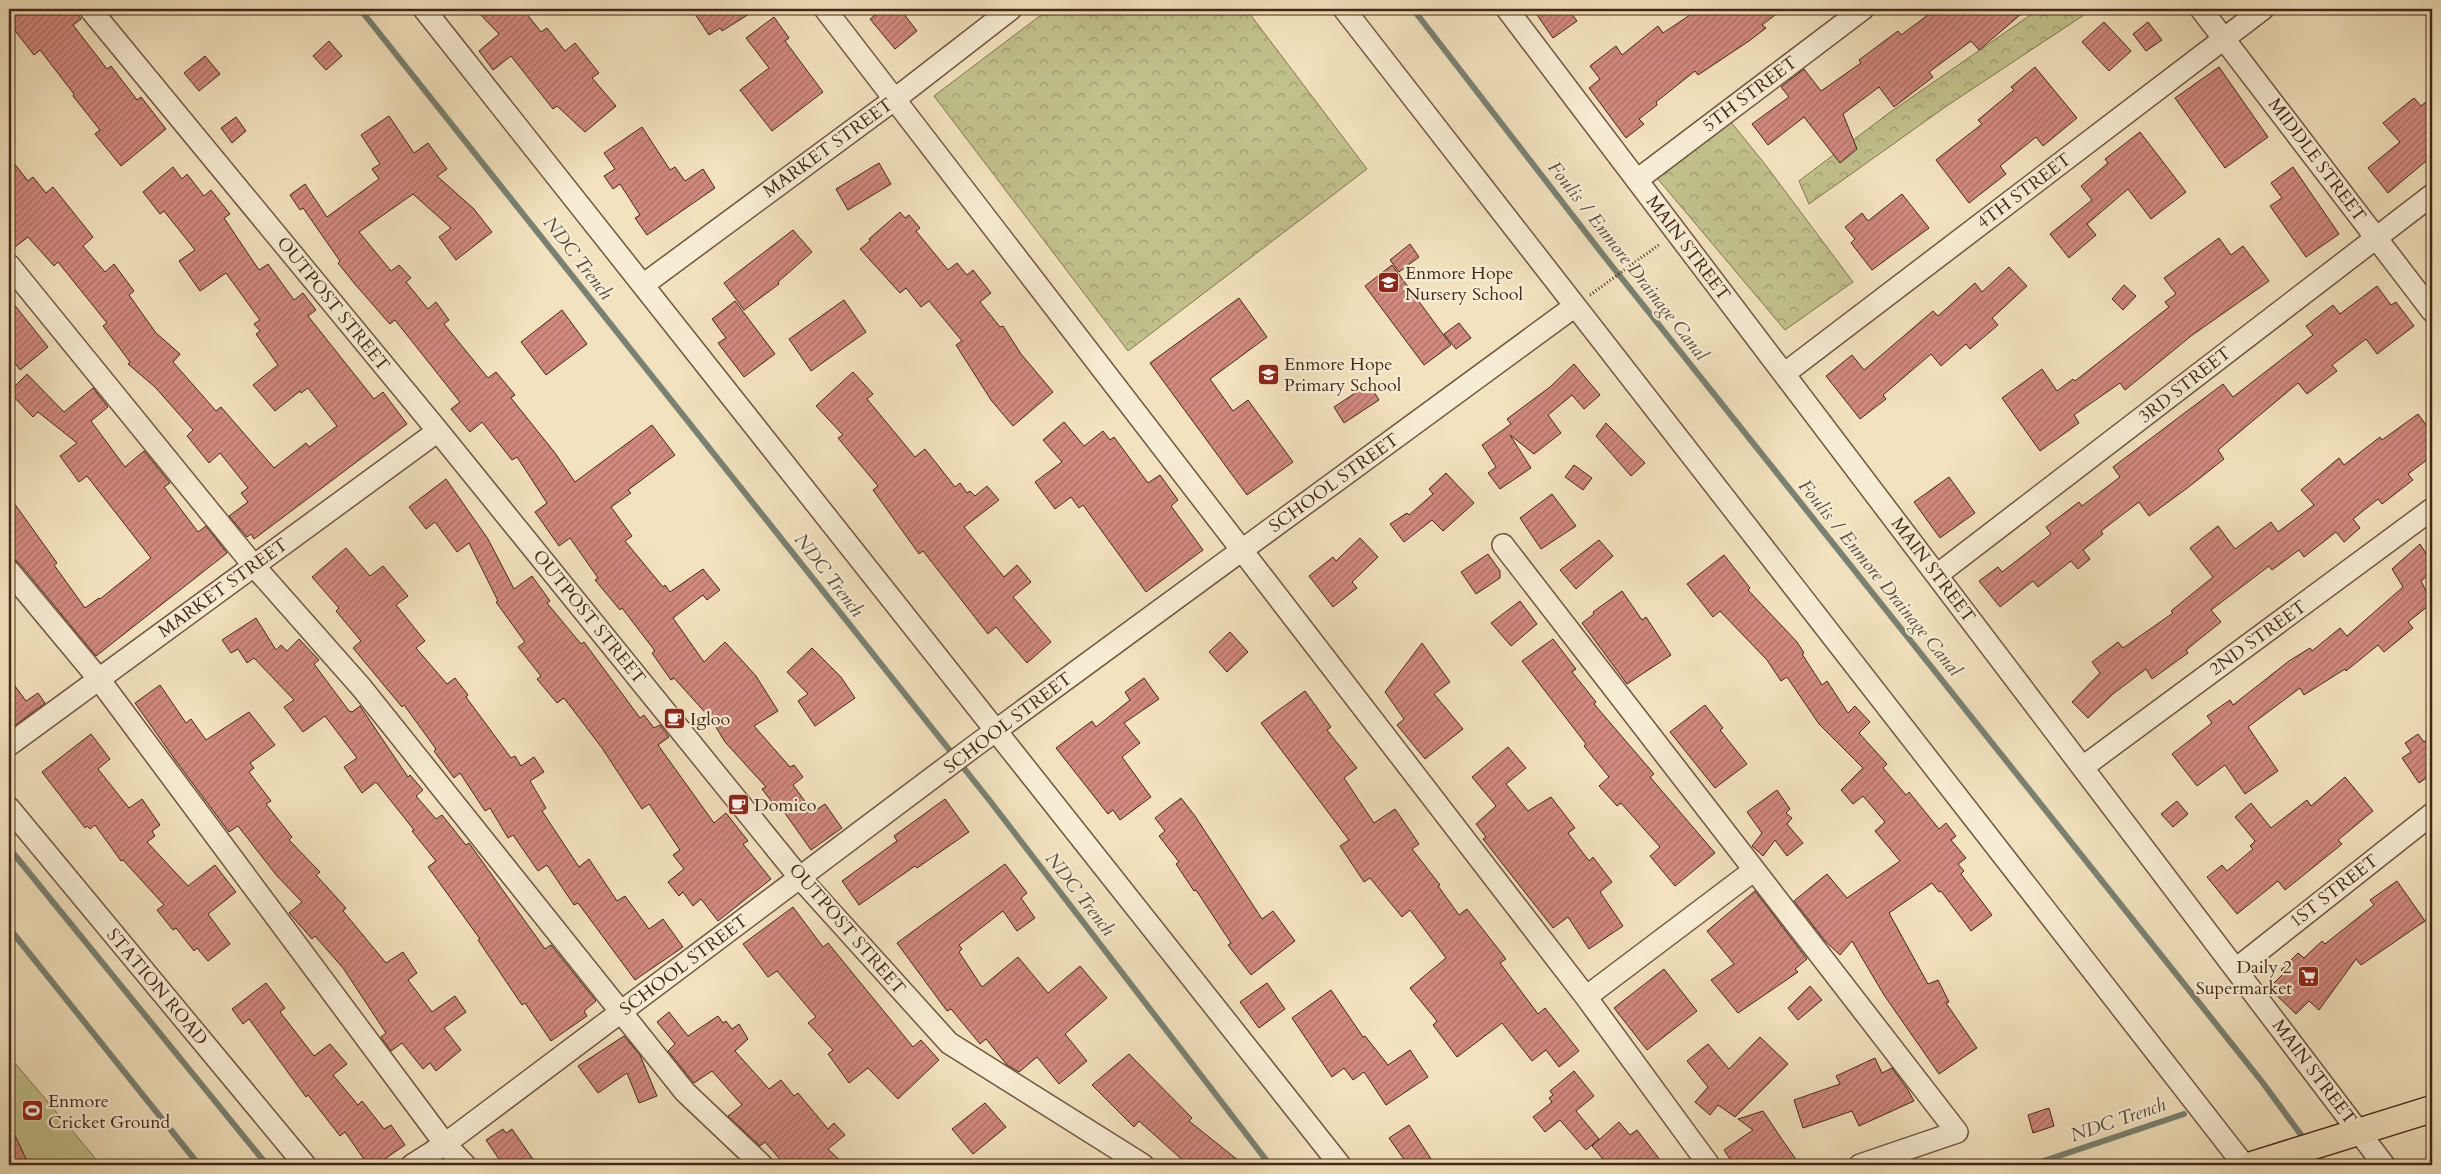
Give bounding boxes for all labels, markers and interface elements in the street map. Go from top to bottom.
street label: 5TH STREET [1698,50,1802,138]
street label: MARKET STREET [758,92,898,204]
street label: MIDDLE STREET [2262,93,2372,227]
street label: 4TH STREET [1972,147,2076,235]
water label: Foulis / Enmore Drainage Canal [1542,156,1715,367]
street label: MAIN STREET [1640,190,1736,306]
water label: NDC Trench [537,211,619,305]
street label: OUTPOST STREET [271,231,395,377]
place label: Enmore Hope Nursery School [1405,261,1523,307]
school or university icon: Enmore Hope Nursery School [1377,271,1401,295]
street label: 3RD STREET [2133,341,2237,429]
place label: Enmore Hope Primary School [1284,352,1402,398]
school or university icon: Enmore Hope Primary School [1256,362,1280,386]
street label: SCHOOL STREET [1264,427,1404,539]
water label: Foulis / Enmore Drainage Canal [1792,474,1968,683]
street label: MAIN STREET [1885,512,1981,628]
water label: NDC Trench [788,528,870,622]
street label: MARKET STREET [153,532,293,644]
street label: OUTPOST STREET [527,544,651,690]
street label: 2ND STREET [2204,594,2312,682]
street label: SCHOOL STREET [939,666,1077,780]
cafe icon: Igloo [662,707,686,731]
place label: Igloo [690,707,731,732]
cafe icon: Domico [726,793,750,817]
place label: Domico [754,793,817,818]
water label: NDC Trench [1039,847,1121,941]
street label: 1ST STREET [2284,848,2384,934]
street label: OUTPOST STREET [783,858,911,1000]
street label: SCHOOL STREET [615,908,753,1022]
street label: STATION ROAD [101,923,213,1051]
place label: Daily 2 Supermarket [2196,955,2292,1001]
supermarket icon: Daily 2 Supermarket [2296,965,2320,989]
street label: MAIN STREET [2266,1014,2362,1130]
place label: Enmore Cricket Ground [48,1089,171,1135]
water label: NDC Trench [2067,1092,2169,1148]
sports icon: Enmore Cricket Ground [20,1099,44,1123]

